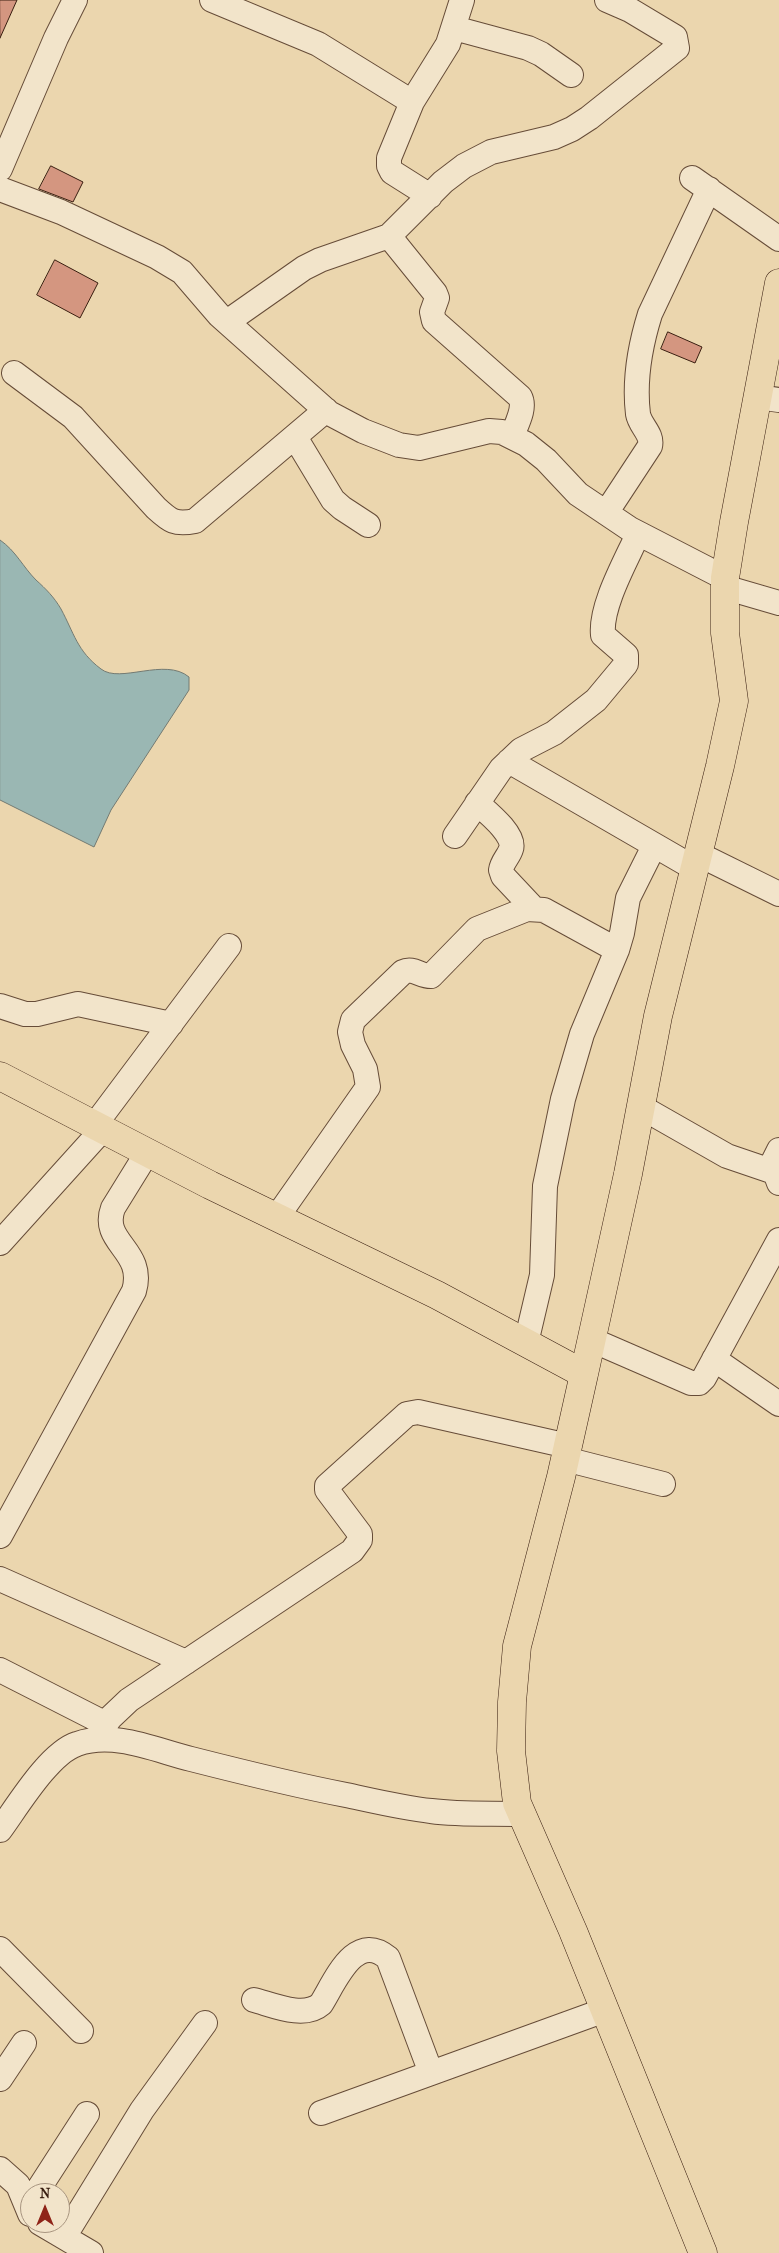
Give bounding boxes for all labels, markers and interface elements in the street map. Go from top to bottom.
north arrow [20,2183,70,2233]
text: N [40,2185,50,2202]

